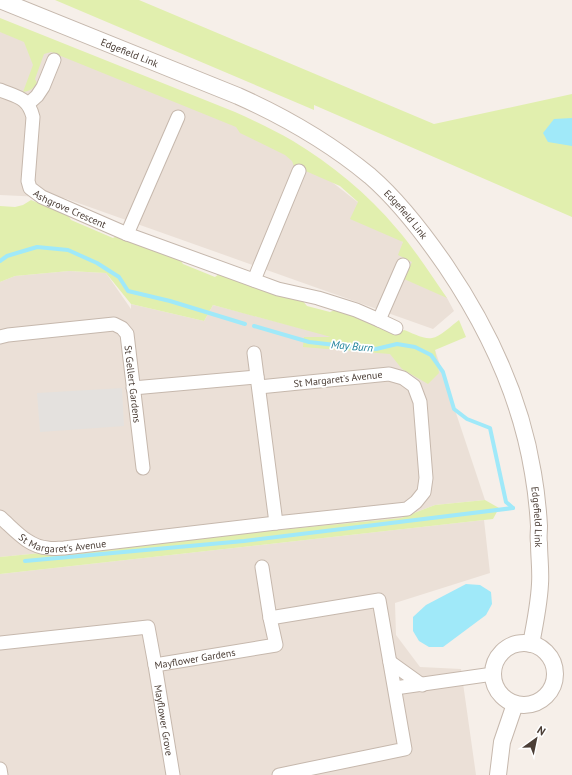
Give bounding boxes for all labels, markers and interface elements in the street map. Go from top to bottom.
street label: Edgefield Link [99,35,161,70]
street label: Ashgrove Crescent [31,186,109,231]
street label: Edgefield Link [382,187,431,242]
water label: May Burn [330,337,374,355]
street label: St Gellert Gardens [122,345,144,424]
street label: St Margaret's Avenue [293,368,383,390]
street label: Edgefield Link [529,486,546,548]
street label: St Margaret's Avenue [16,530,107,555]
street label: Mayflower Gardens [154,645,236,671]
street label: Mayflower Grove [152,684,176,757]
north arrow [516,719,556,759]
text: N [535,723,548,738]

